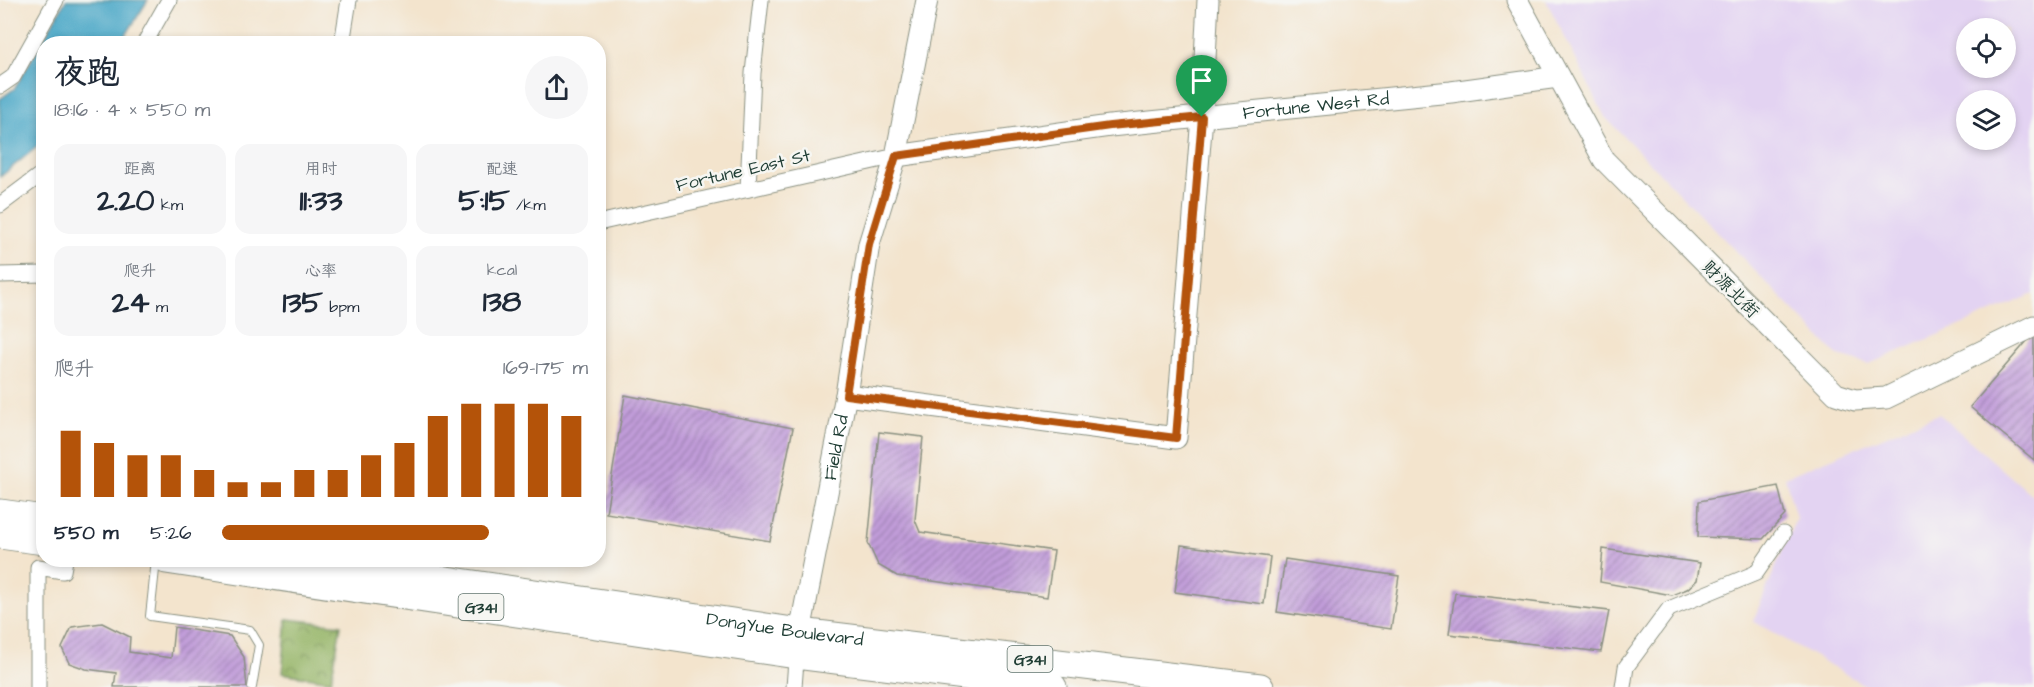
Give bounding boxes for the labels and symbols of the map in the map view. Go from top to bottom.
pin [1176,55,1227,117]
street label: Fortune West Rd [1241,86,1390,126]
street label: Fortune East St [674,143,813,198]
street label: 财源北街 [1696,255,1765,324]
street label: Field Rd [818,413,855,482]
road number: G341 [458,594,504,620]
street label: DongYue Boulevard [705,606,865,652]
road number: G341 [1008,646,1052,672]

